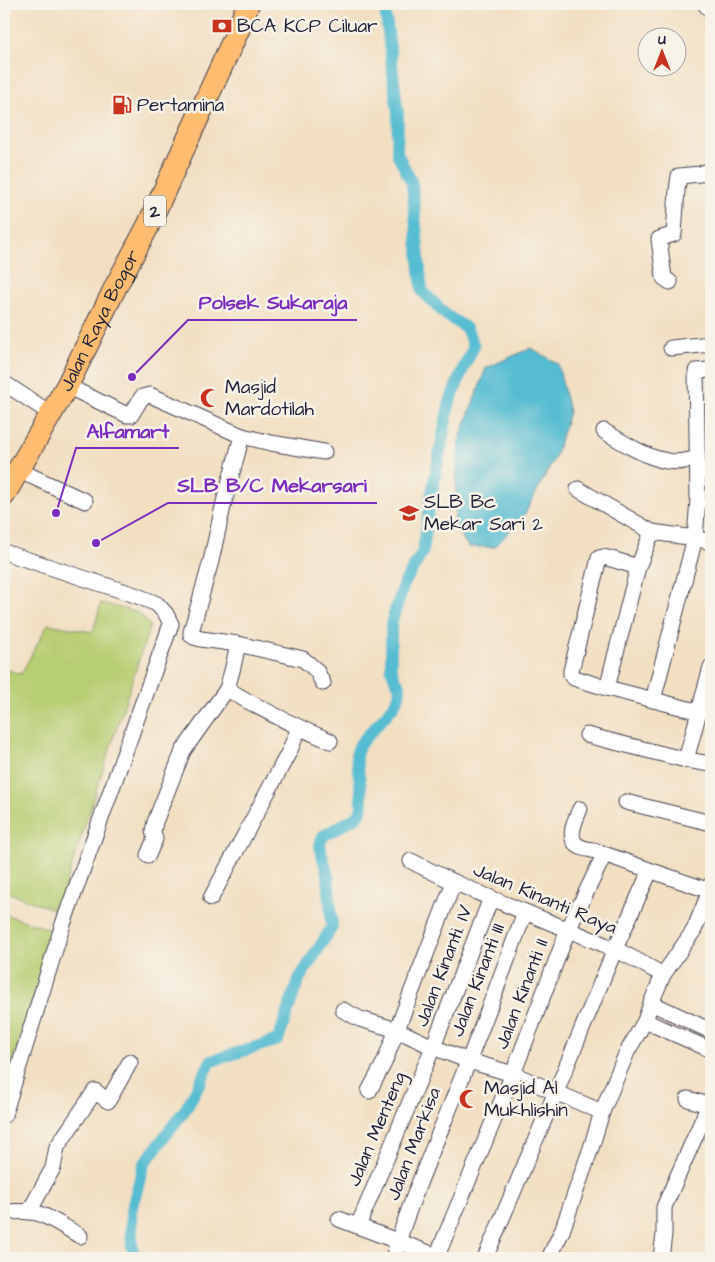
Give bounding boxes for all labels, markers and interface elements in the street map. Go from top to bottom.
place label: BCA KCP Ciluar [237,13,378,40]
bank icon: BCA KCP Ciluar [211,15,233,37]
north arrow [638,28,688,78]
text: U [658,30,666,50]
place label: Pertamina [137,92,224,119]
fuel station icon: Pertamina [111,94,133,116]
road number: 2 [144,196,166,227]
street label: Jalan Raya Bogor [53,244,147,396]
callout: Polsek Sukaraja [188,285,357,320]
text: Polsek Sukaraja [199,289,348,317]
place label: Masjid Mardotilah [225,374,315,423]
mosque icon: Masjid Mardotilah [199,387,221,409]
callout: Alfamart [76,413,179,448]
text: Alfamart [87,418,170,446]
callout: SLB B/C Mekarsari [168,468,377,503]
text: SLB B/C Mekarsari [176,472,368,500]
place label: SLB Bc Mekar Sari 2 [424,489,543,538]
school or university icon: SLB Bc Mekar Sari 2 [398,502,420,524]
street label: Jalan Kinanti Raya [468,856,621,943]
street label: Jalan Kinanti. IV [408,901,480,1031]
street label: Jalan Kinanti III [444,919,512,1041]
street label: Jalan Kinanti II [489,935,555,1053]
street label: Jalan Menteng [341,1067,414,1191]
place label: Masjid Al Mukhlishin [484,1075,568,1124]
street label: Jalan Markisa [380,1083,448,1204]
mosque icon: Masjid Al Mukhlishin [458,1088,480,1110]

